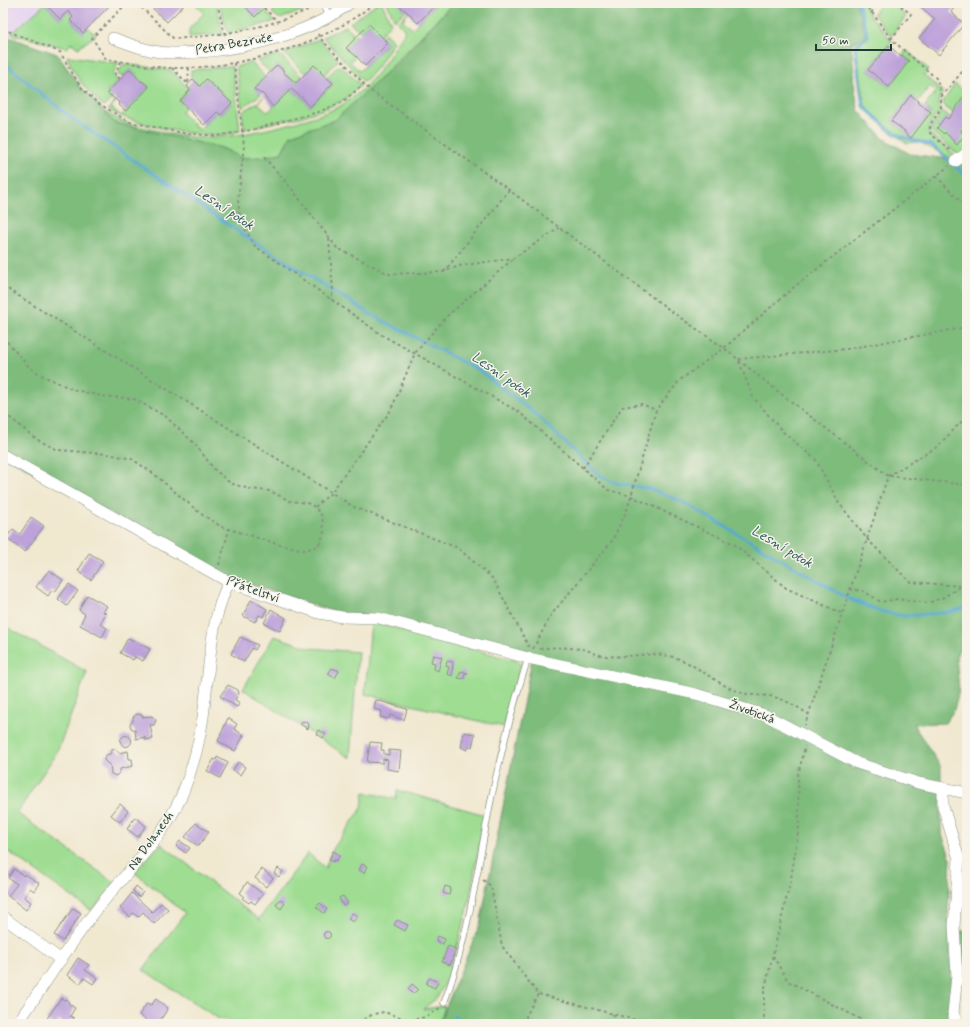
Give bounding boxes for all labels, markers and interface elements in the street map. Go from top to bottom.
scale bar [816,26,891,52]
street label: Petra Bezruče [194,29,274,59]
text: 50 m [822,33,849,49]
water label: Lesní potok [191,181,257,235]
water label: Lesní potok [468,348,534,402]
water label: Lesní potok [748,522,816,572]
street label: Přátelství [224,573,282,607]
street label: Životická [727,696,777,728]
street label: Na Dolanech [124,808,178,874]

